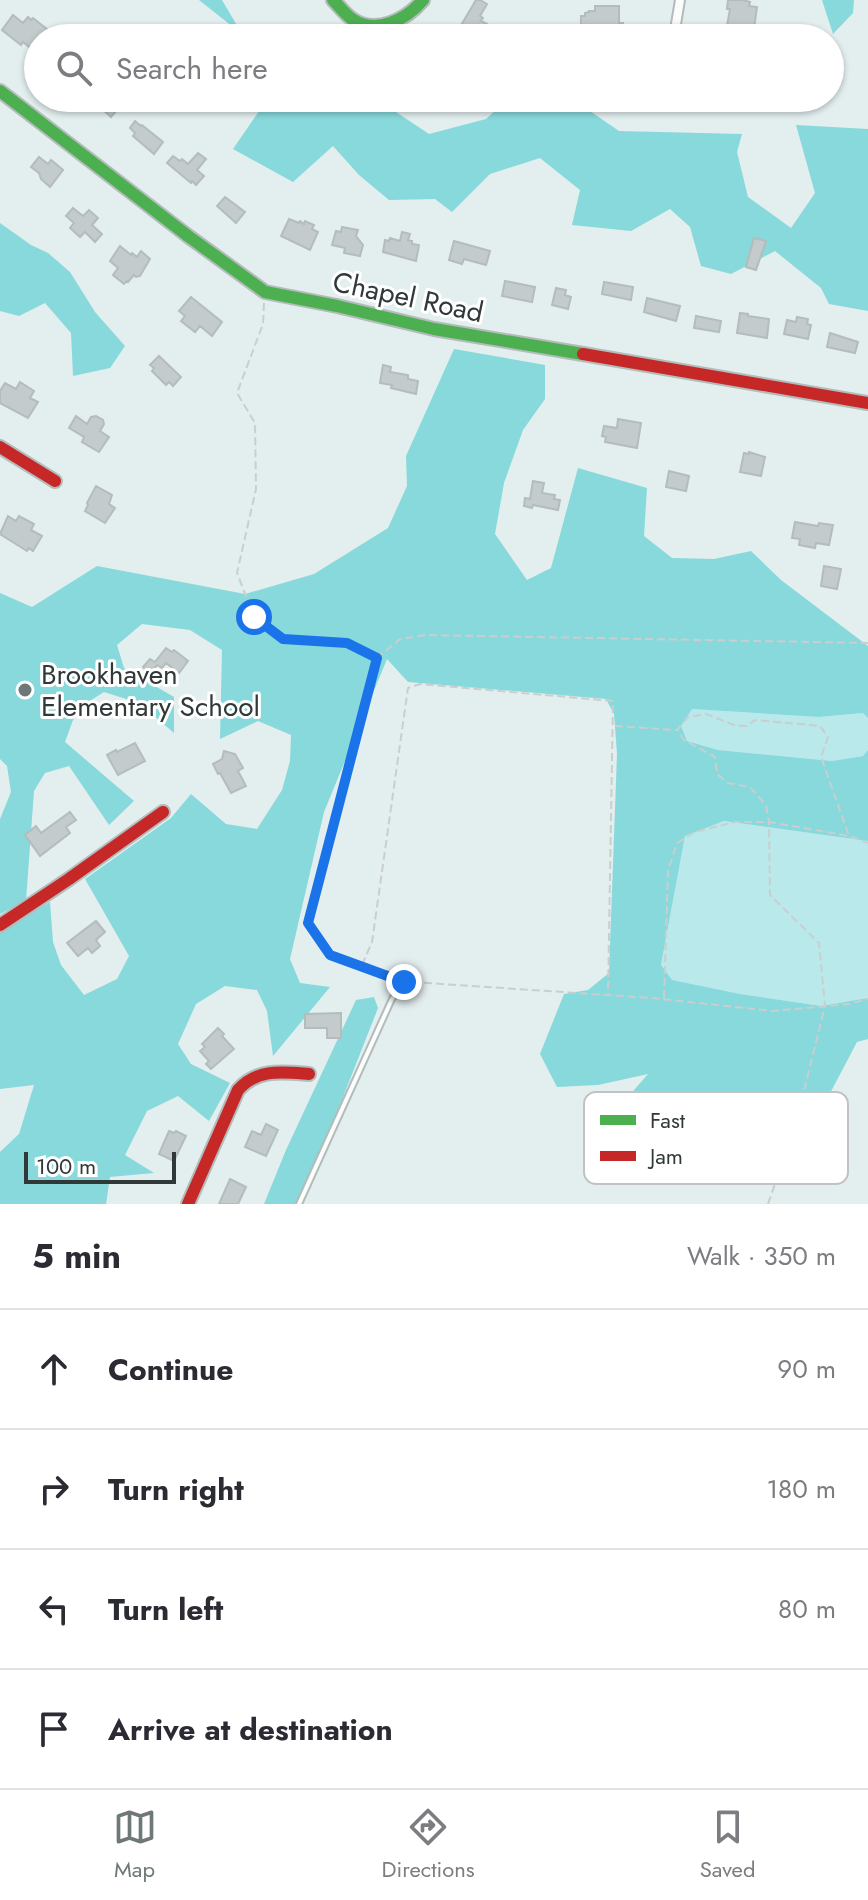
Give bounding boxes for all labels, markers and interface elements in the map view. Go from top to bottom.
search box [24,24,844,112]
icon: search [52,46,96,90]
text: Search here [116,47,268,90]
street label: Chapel Road [329,261,487,333]
route start [236,599,272,635]
place label: Brookhaven Elementary School [41,654,260,727]
marker: Brookhaven Elementary School [16,681,34,699]
route end [386,964,422,1000]
legend [584,1092,848,1184]
text: Fast [650,1104,686,1136]
text: Jam [647,1140,683,1172]
scale bar [24,1148,176,1184]
text: 100 m [36,1150,96,1182]
text: 5 min [32,1232,121,1281]
text: Walk · 350 m [687,1237,836,1275]
icon: ahead [32,1347,76,1391]
text: Continue [108,1348,234,1391]
text: 90 m [777,1350,836,1388]
icon: right [32,1467,76,1511]
text: Turn right [108,1468,244,1511]
text: 180 m [766,1470,836,1508]
icon: left [32,1587,76,1631]
text: Turn left [108,1588,223,1631]
text: 80 m [778,1590,836,1628]
icon: arrive [32,1707,76,1751]
text: Arrive at destination [108,1708,393,1751]
tab: Map [113,1805,157,1885]
tab: Directions [382,1805,475,1885]
tab: Saved [700,1805,755,1885]

